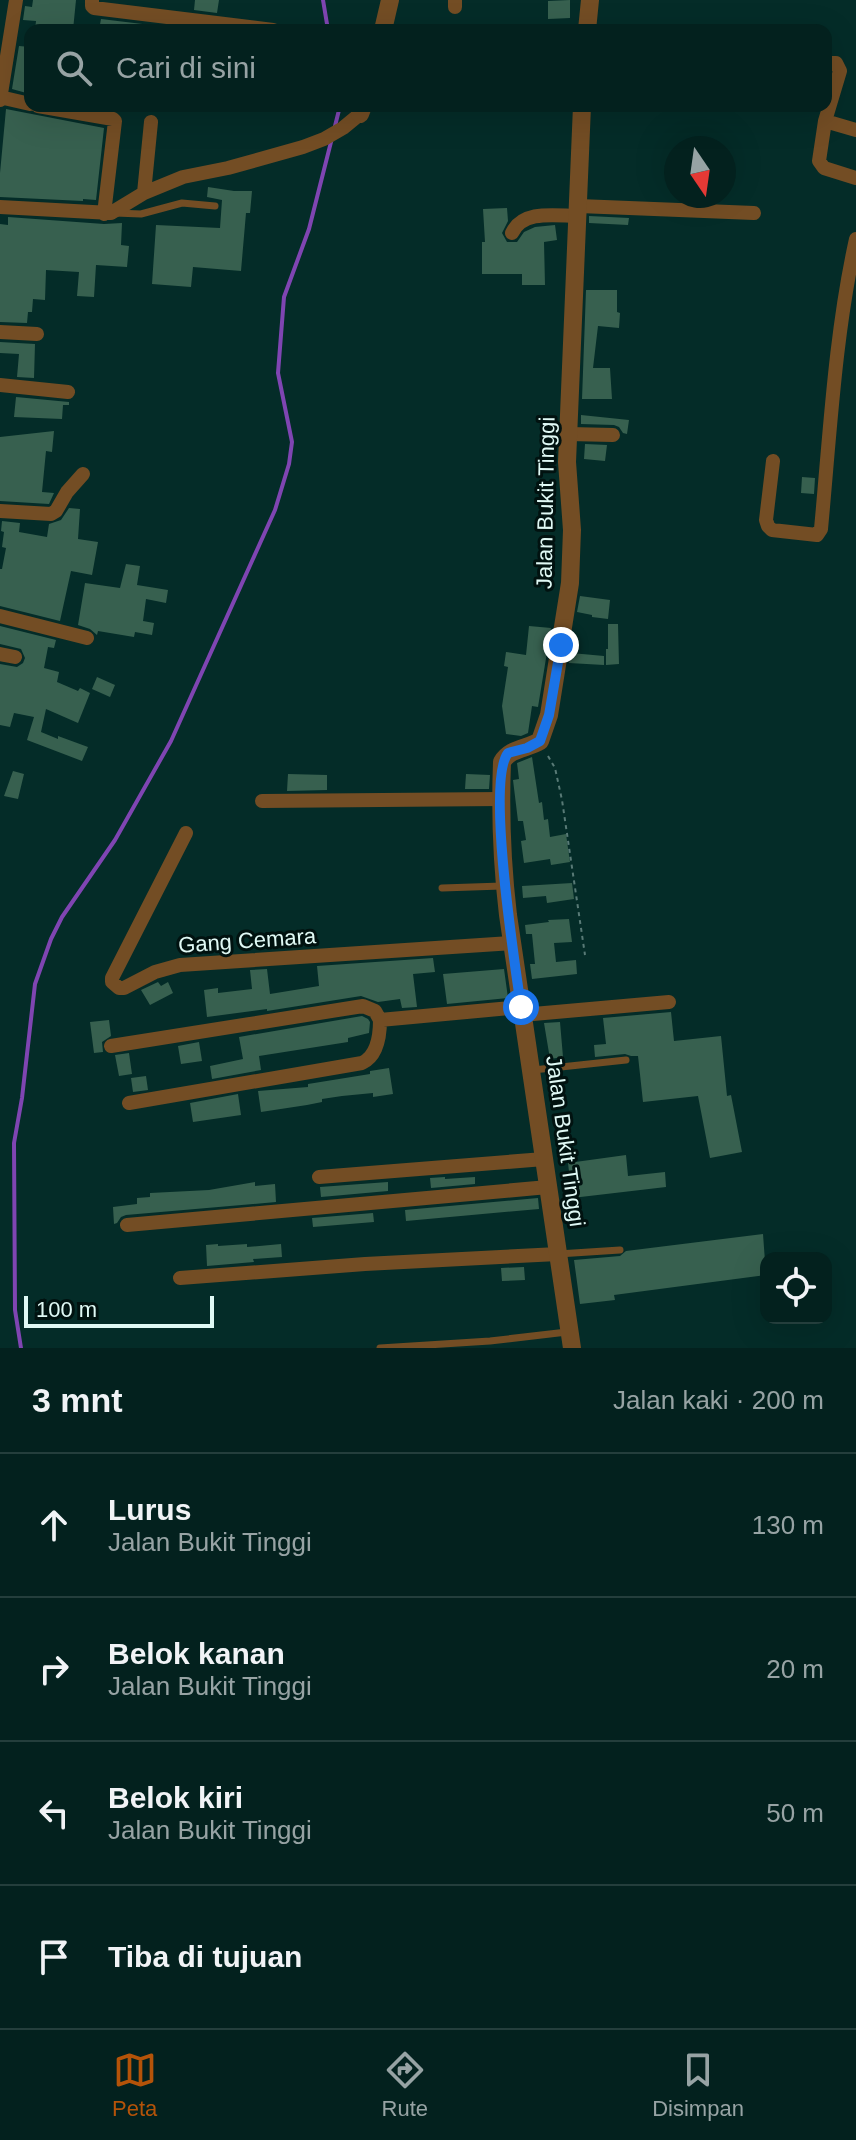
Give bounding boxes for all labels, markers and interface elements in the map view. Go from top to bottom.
search box [24,24,832,112]
icon: search [52,46,96,90]
text: Cari di sini [116,51,256,84]
north arrow [664,136,736,208]
street label: Jalan Bukit Tinggi [531,417,560,589]
route end [543,627,579,663]
street label: Gang Cemara [177,923,318,958]
route start [503,989,539,1025]
street label: Jalan Bukit Tinggi [541,1054,590,1228]
map controls [760,1252,832,1324]
button: locate [760,1252,832,1324]
scale bar [24,1292,214,1328]
text: 100 m [36,1297,97,1322]
text: 3 mnt [32,1381,123,1419]
text: Jalan kaki · 200 m [613,1385,824,1415]
text: Lurus [108,1493,191,1526]
icon: ahead [32,1503,76,1547]
text: 130 m [752,1510,824,1540]
text: Jalan Bukit Tinggi [108,1527,312,1557]
text: Belok kanan [108,1637,285,1670]
icon: right [32,1647,76,1691]
text: 20 m [766,1654,824,1684]
text: Jalan Bukit Tinggi [108,1671,312,1701]
text: Belok kiri [108,1781,243,1814]
icon: left [32,1791,76,1835]
text: 50 m [766,1798,824,1828]
text: Jalan Bukit Tinggi [108,1815,312,1845]
icon: arrive [32,1935,76,1979]
text: Tiba di tujuan [108,1940,302,1973]
tab: Peta [112,2048,157,2122]
tab: Rute [382,2048,428,2122]
tab: Disimpan [652,2048,744,2122]

